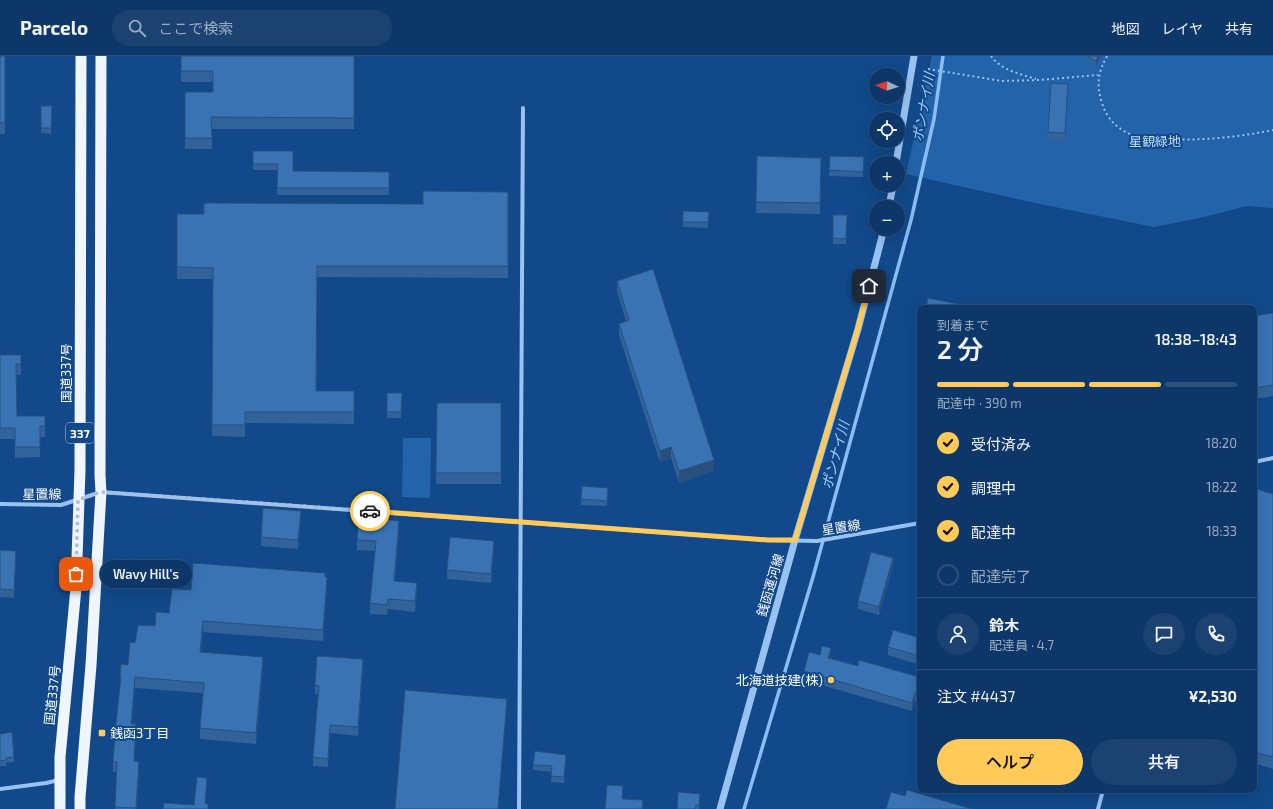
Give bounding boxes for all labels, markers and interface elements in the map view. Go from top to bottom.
search box [112,10,392,46]
text: Parcelo [20,16,88,39]
icon: search [126,17,148,39]
text: ここで検索 [158,19,233,37]
text: 地図 [1111,20,1139,37]
text: レイヤ [1161,20,1203,37]
text: 共有 [1225,20,1253,37]
north arrow [869,68,905,104]
map controls [869,68,905,236]
water label: ポンナイ川 [909,69,938,143]
button: locate [869,112,905,148]
park label: 星観緑地 [1129,133,1181,149]
button: + [869,156,905,192]
button: − [869,200,905,236]
pin [852,269,886,303]
icon: home [858,275,880,297]
text: 到着まで [937,317,989,333]
text: 18:38–18:43 [1155,330,1237,348]
text: 2 分 [937,333,984,364]
street label: 国道337号 [58,343,74,403]
text: 配達中 · 390 m [937,395,1022,411]
water label: ポンナイ川 [818,417,853,491]
road number: 337 [66,423,94,443]
icon: check [937,432,959,454]
text: 受付済み [971,435,1031,453]
text: 18:20 [1206,435,1237,451]
icon: check [937,476,959,498]
text: 調理中 [971,479,1016,497]
text: 18:22 [1206,479,1237,495]
street label: 星置線 [22,486,62,502]
courier [350,491,390,531]
icon: car [359,500,381,522]
street label: 星置線 [820,516,862,538]
icon: check [937,520,959,542]
text: 配達中 [971,523,1016,541]
text: 18:33 [1206,523,1237,539]
street label: 銭函運河線 [753,552,787,618]
pin [59,557,93,591]
callout: Wavy Hill's [100,560,192,588]
icon: bag [65,563,87,585]
text: Wavy Hill's [113,566,179,582]
text: 配達完了 [971,567,1031,585]
button: person [937,613,979,655]
button: chat [1143,613,1185,655]
button: phone [1195,613,1237,655]
text: 鈴木 [989,616,1019,634]
text: 配達員 · 4.7 [989,637,1054,653]
street label: 国道337号 [41,664,63,726]
place label: 北海道技建(株) [736,672,823,688]
marker: 北海道技建(株) [826,675,836,685]
text: 注文 #4437 [937,687,1015,705]
text: ¥2,530 [1188,687,1237,705]
place label: 銭函3丁目 [110,725,169,741]
marker: 銭函3丁目 [97,728,107,738]
button: ヘルプ [937,739,1083,785]
button: 共有 [1091,739,1237,785]

